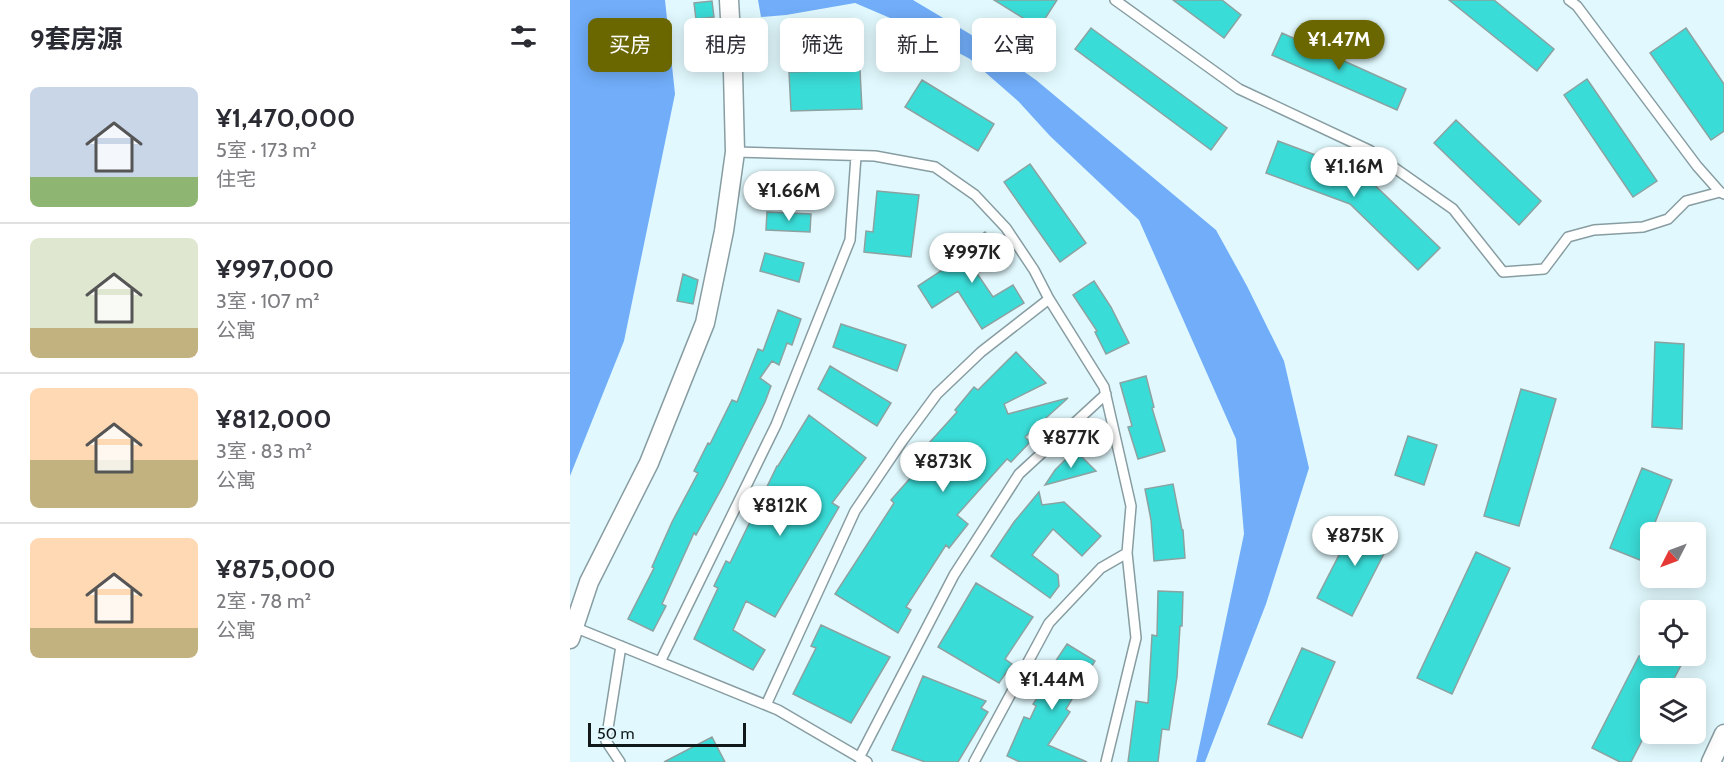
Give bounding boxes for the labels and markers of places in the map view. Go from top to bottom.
pin: ¥1.47M [1290,20,1388,71]
pin: ¥1.16M [1305,147,1403,198]
pin: ¥1.66M [740,171,838,222]
pin: ¥997K [930,233,1014,284]
pin: ¥877K [1029,418,1113,469]
pin: ¥873K [901,442,985,493]
pin: ¥812K [738,486,822,537]
pin: ¥875K [1313,516,1397,567]
pin: ¥1.44M [1003,660,1101,711]

